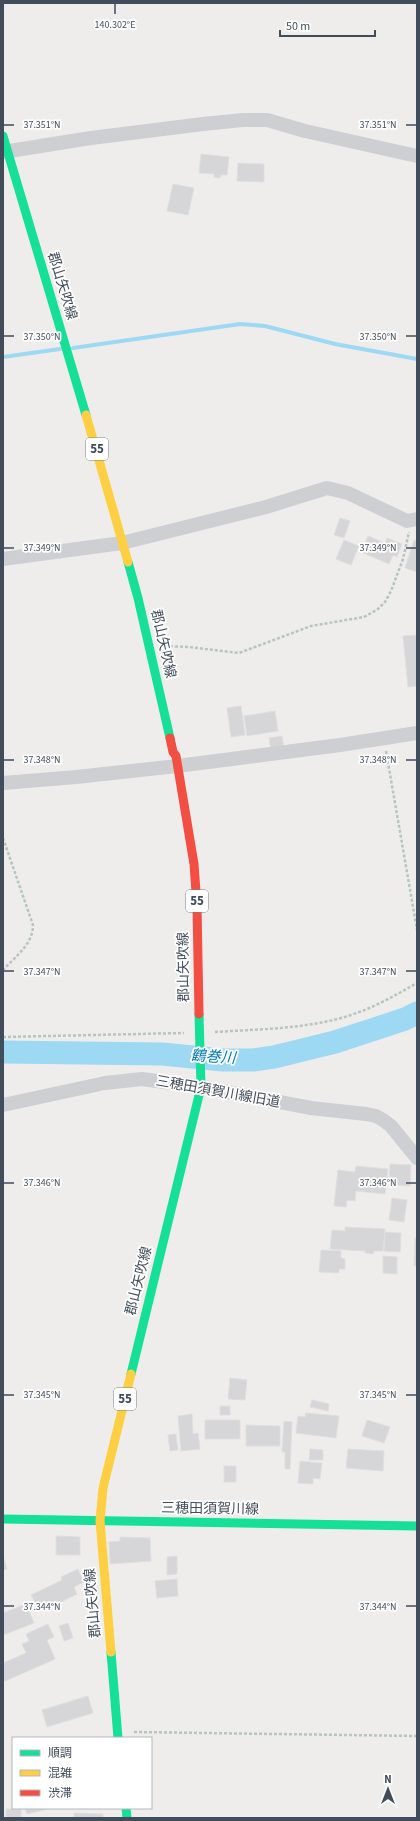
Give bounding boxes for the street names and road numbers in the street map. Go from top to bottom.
street label: 郡山矢吹線 [42,250,82,322]
road number: 55 [86,438,108,460]
street label: 郡山矢吹線 [145,608,181,680]
road number: 55 [186,890,208,912]
street label: 郡山矢吹線 [173,932,195,1002]
street label: 三穂田須賀川線旧道 [154,1071,282,1113]
street label: 郡山矢吹線 [121,1245,157,1317]
road number: 55 [114,1388,136,1410]
street label: 三穂田須賀川線 [161,1498,259,1520]
street label: 郡山矢吹線 [80,1567,106,1639]

